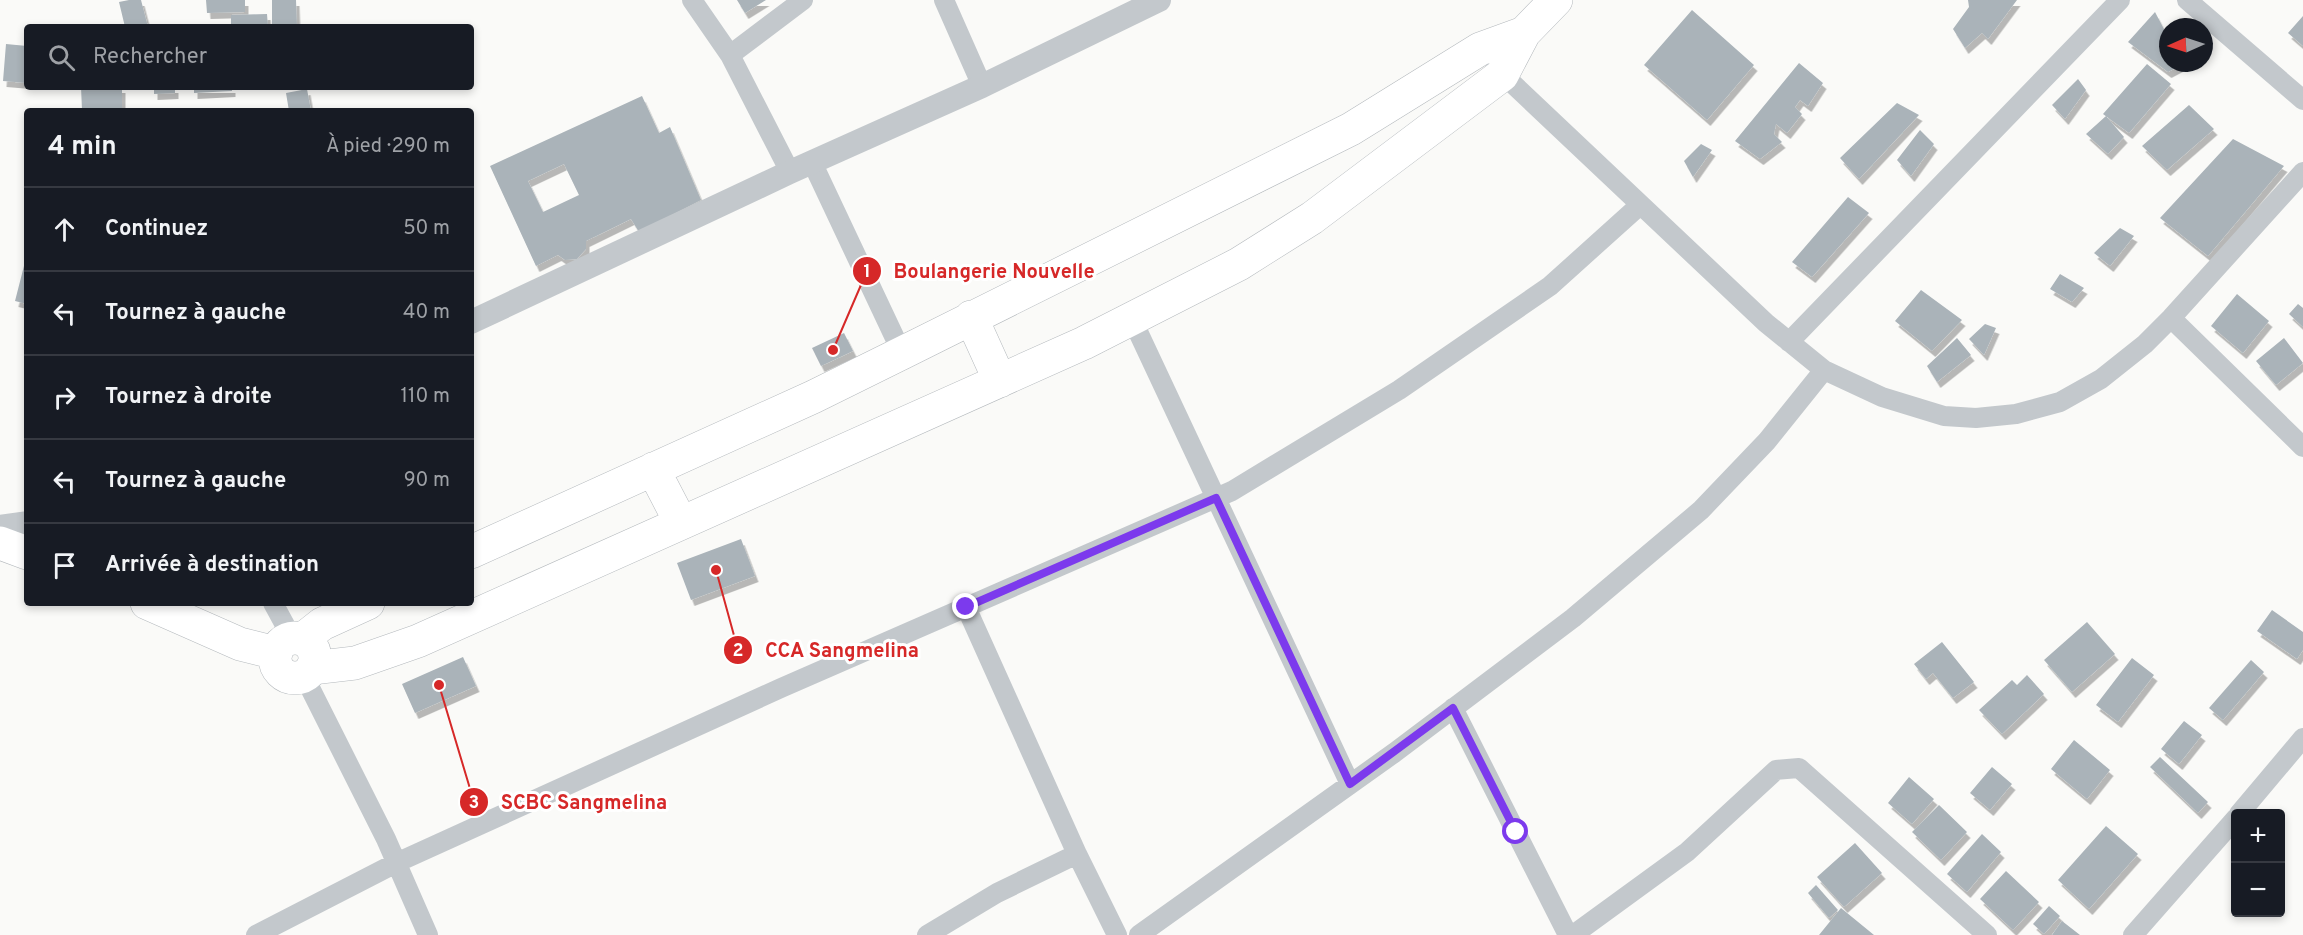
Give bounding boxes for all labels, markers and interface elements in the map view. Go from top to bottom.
north arrow [2159,18,2213,72]
search box [24,24,474,90]
icon: search [45,41,78,74]
text: Rechercher [93,44,207,71]
text: 4 min [48,131,117,164]
text: À pied · 290 m [326,134,450,160]
icon: ahead [48,213,81,246]
text: Continuez [105,216,208,243]
text: 50 m [403,216,450,242]
callout: Boulangerie Nouvelle [852,252,1107,290]
text: Boulangerie Nouvelle [893,260,1095,286]
text: 1 [863,261,871,284]
icon: left [48,297,81,330]
text: Tournez à gauche [105,300,286,327]
text: 40 m [403,300,450,326]
icon: right [48,381,81,414]
text: Tournez à droite [105,384,272,411]
text: 110 m [401,384,450,410]
icon: left [48,465,81,498]
text: Tournez à gauche [105,468,286,495]
text: 90 m [404,468,450,494]
icon: arrive [48,549,81,582]
text: Arrivée à destination [105,552,319,579]
route end [952,593,978,619]
callout: CCA Sangmelina [723,631,931,669]
text: CCA Sangmelina [765,639,919,665]
text: 2 [732,640,744,663]
callout: SCBC Sangmelina [459,783,679,821]
text: SCBC Sangmelina [501,791,667,817]
text: 3 [469,792,479,815]
map controls [2231,809,2285,917]
button: + [2231,809,2285,863]
route start [1502,818,1528,844]
button: − [2231,863,2285,917]

